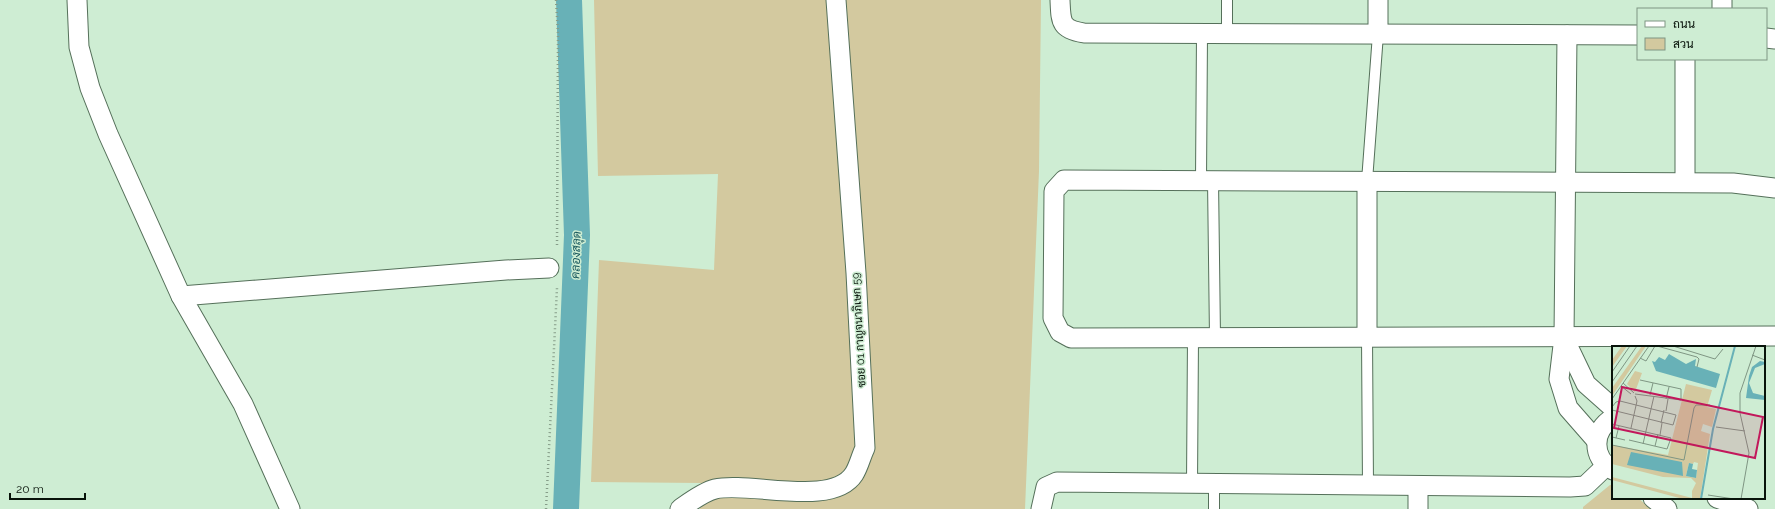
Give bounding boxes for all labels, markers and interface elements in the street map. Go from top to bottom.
legend [1637,8,1767,60]
text: ถนน [1673,17,1696,31]
text: สวน [1673,37,1694,51]
water label: คลองสลุด [568,231,586,279]
street label: ซอย 01 กาญจนาภิเษก 59 [849,272,869,388]
inset map [1612,346,1765,499]
scale bar [10,475,85,501]
text: 20 m [16,482,44,496]

